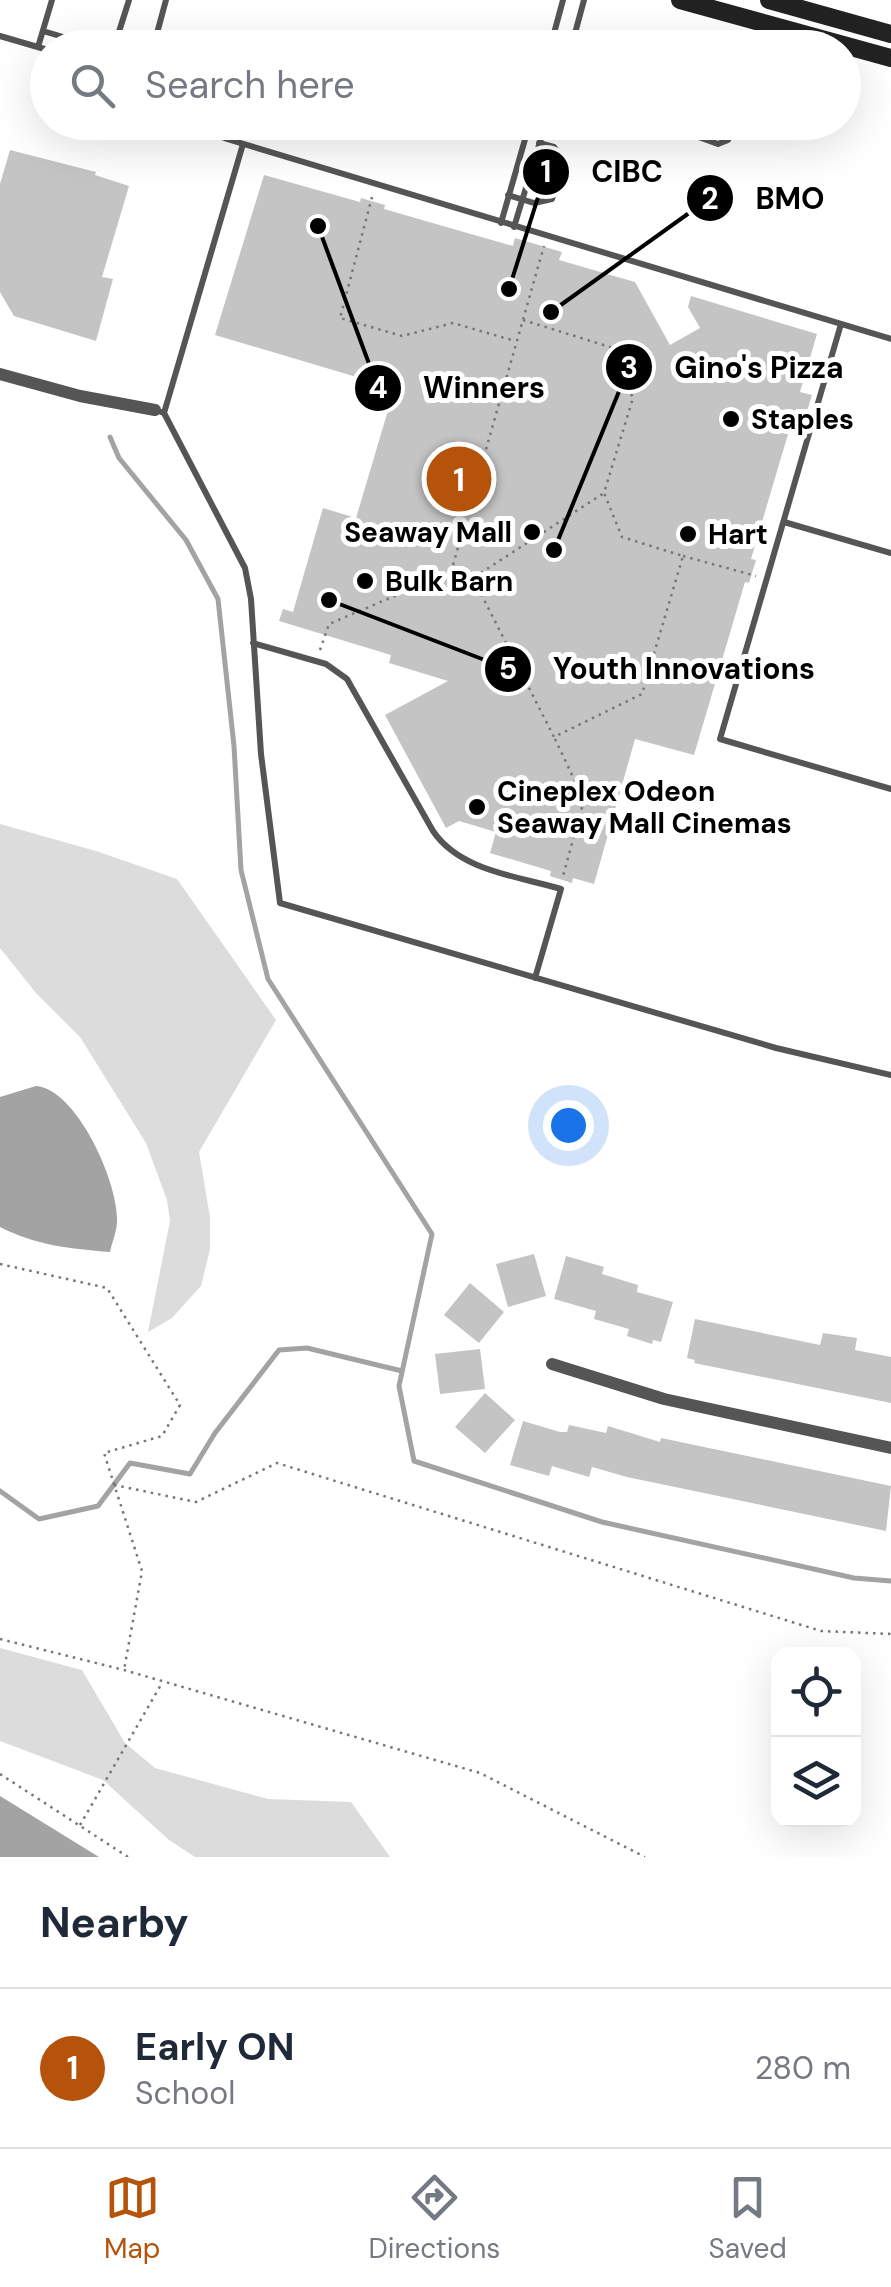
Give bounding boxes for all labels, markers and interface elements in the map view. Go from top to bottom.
search box [30,30,861,140]
icon: search [65,58,120,113]
text: Search here [145,60,355,110]
callout: CIBC [521,142,682,202]
text: 1 [541,152,551,191]
text: CIBC [591,152,663,191]
callout: BMO [685,168,844,228]
text: 2 [701,179,719,218]
text: BMO [755,179,825,218]
callout: Gino's Pizza [604,337,864,397]
text: 3 [620,348,638,387]
text: Gino's Pizza [674,348,844,387]
callout: Winners [353,358,565,418]
text: 4 [368,368,388,407]
text: Winners [423,368,545,407]
place label: Staples [751,401,854,438]
marker: Staples [720,408,742,430]
pin: 1 [426,442,492,516]
place label: Seaway Mall [344,514,512,551]
place label: Hart [708,516,768,553]
marker: Seaway Mall [521,521,543,543]
marker: Hart [677,523,699,545]
place label: Bulk Barn [385,563,513,600]
marker: Bulk Barn [354,570,376,592]
callout: Youth Innovations [483,639,835,699]
text: 5 [499,649,517,688]
text: Youth Innovations [553,649,815,688]
place label: Cineplex Odeon Seaway Mall Cinemas [497,773,792,842]
marker: Cineplex Odeon Seaway Mall Cinemas [466,796,488,818]
your location [543,1100,594,1151]
map controls [771,1647,861,1827]
button: locate [771,1647,861,1737]
button: layers [771,1737,861,1827]
text: Nearby [40,1895,189,1950]
text: Early ON [135,2022,295,2072]
text: 1 [67,2047,78,2089]
text: 280 m [755,2047,851,2089]
text: School [135,2072,235,2114]
tab: Map [104,2170,160,2267]
tab: Directions [369,2170,500,2267]
tab: Saved [708,2170,787,2267]

